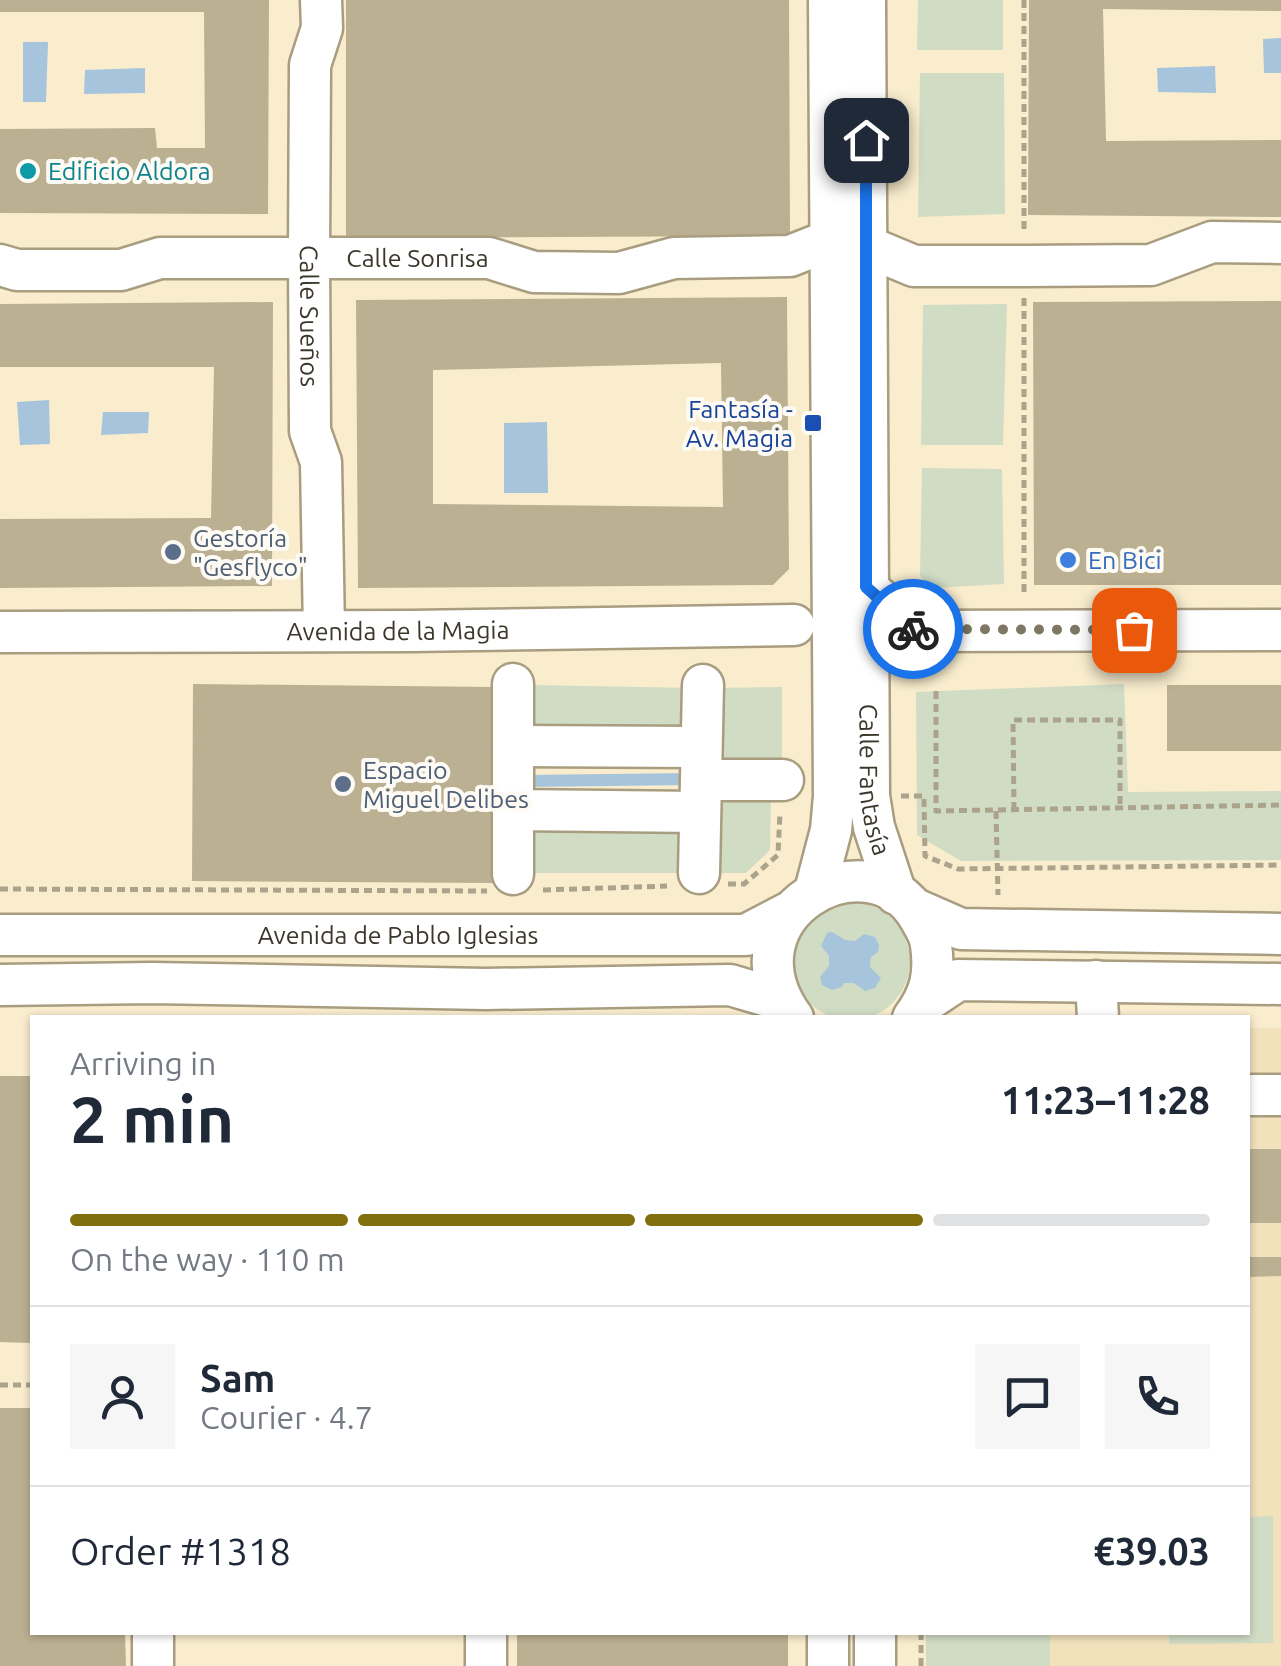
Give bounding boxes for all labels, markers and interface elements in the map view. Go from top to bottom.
pin [824,98,909,183]
icon: home [839,113,894,168]
place label: Edificio Aldora [48,157,211,185]
marker: Edificio Aldora [17,160,39,182]
street label: Calle Sonrisa [346,244,489,272]
street label: Calle Sueños [295,245,324,387]
place label: Fantasía - Av. Magia [686,395,793,452]
marker: Fantasía - Av. Magia [802,412,824,434]
place label: Gestoría "Gesflyco" [193,524,308,581]
marker: Gestoría "Gesflyco" [162,541,184,563]
place label: En Bici [1088,546,1162,574]
marker: En Bici [1057,549,1079,571]
courier [863,579,963,679]
pin [1092,588,1177,673]
icon: bike [886,602,941,657]
icon: bag [1107,603,1162,658]
street label: Avenida de la Magia [287,615,510,645]
street label: Calle Fantasía [854,704,896,859]
place label: Espacio Miguel Delibes [363,756,529,813]
marker: Espacio Miguel Delibes [332,773,354,795]
street label: Avenida de Pablo Iglesias [258,921,538,949]
text: Arriving in [70,1045,216,1081]
text: 11:23–11:28 [1001,1079,1210,1121]
text: 2 min [70,1082,234,1155]
text: On the way · 110 m [70,1241,345,1277]
button: person [70,1344,175,1449]
button: chat [975,1344,1080,1449]
button: phone [1105,1344,1210,1449]
text: Sam [200,1357,275,1399]
text: Courier · 4.7 [200,1399,373,1435]
text: Order #1318 [70,1530,291,1572]
text: €39.03 [1093,1530,1210,1572]

